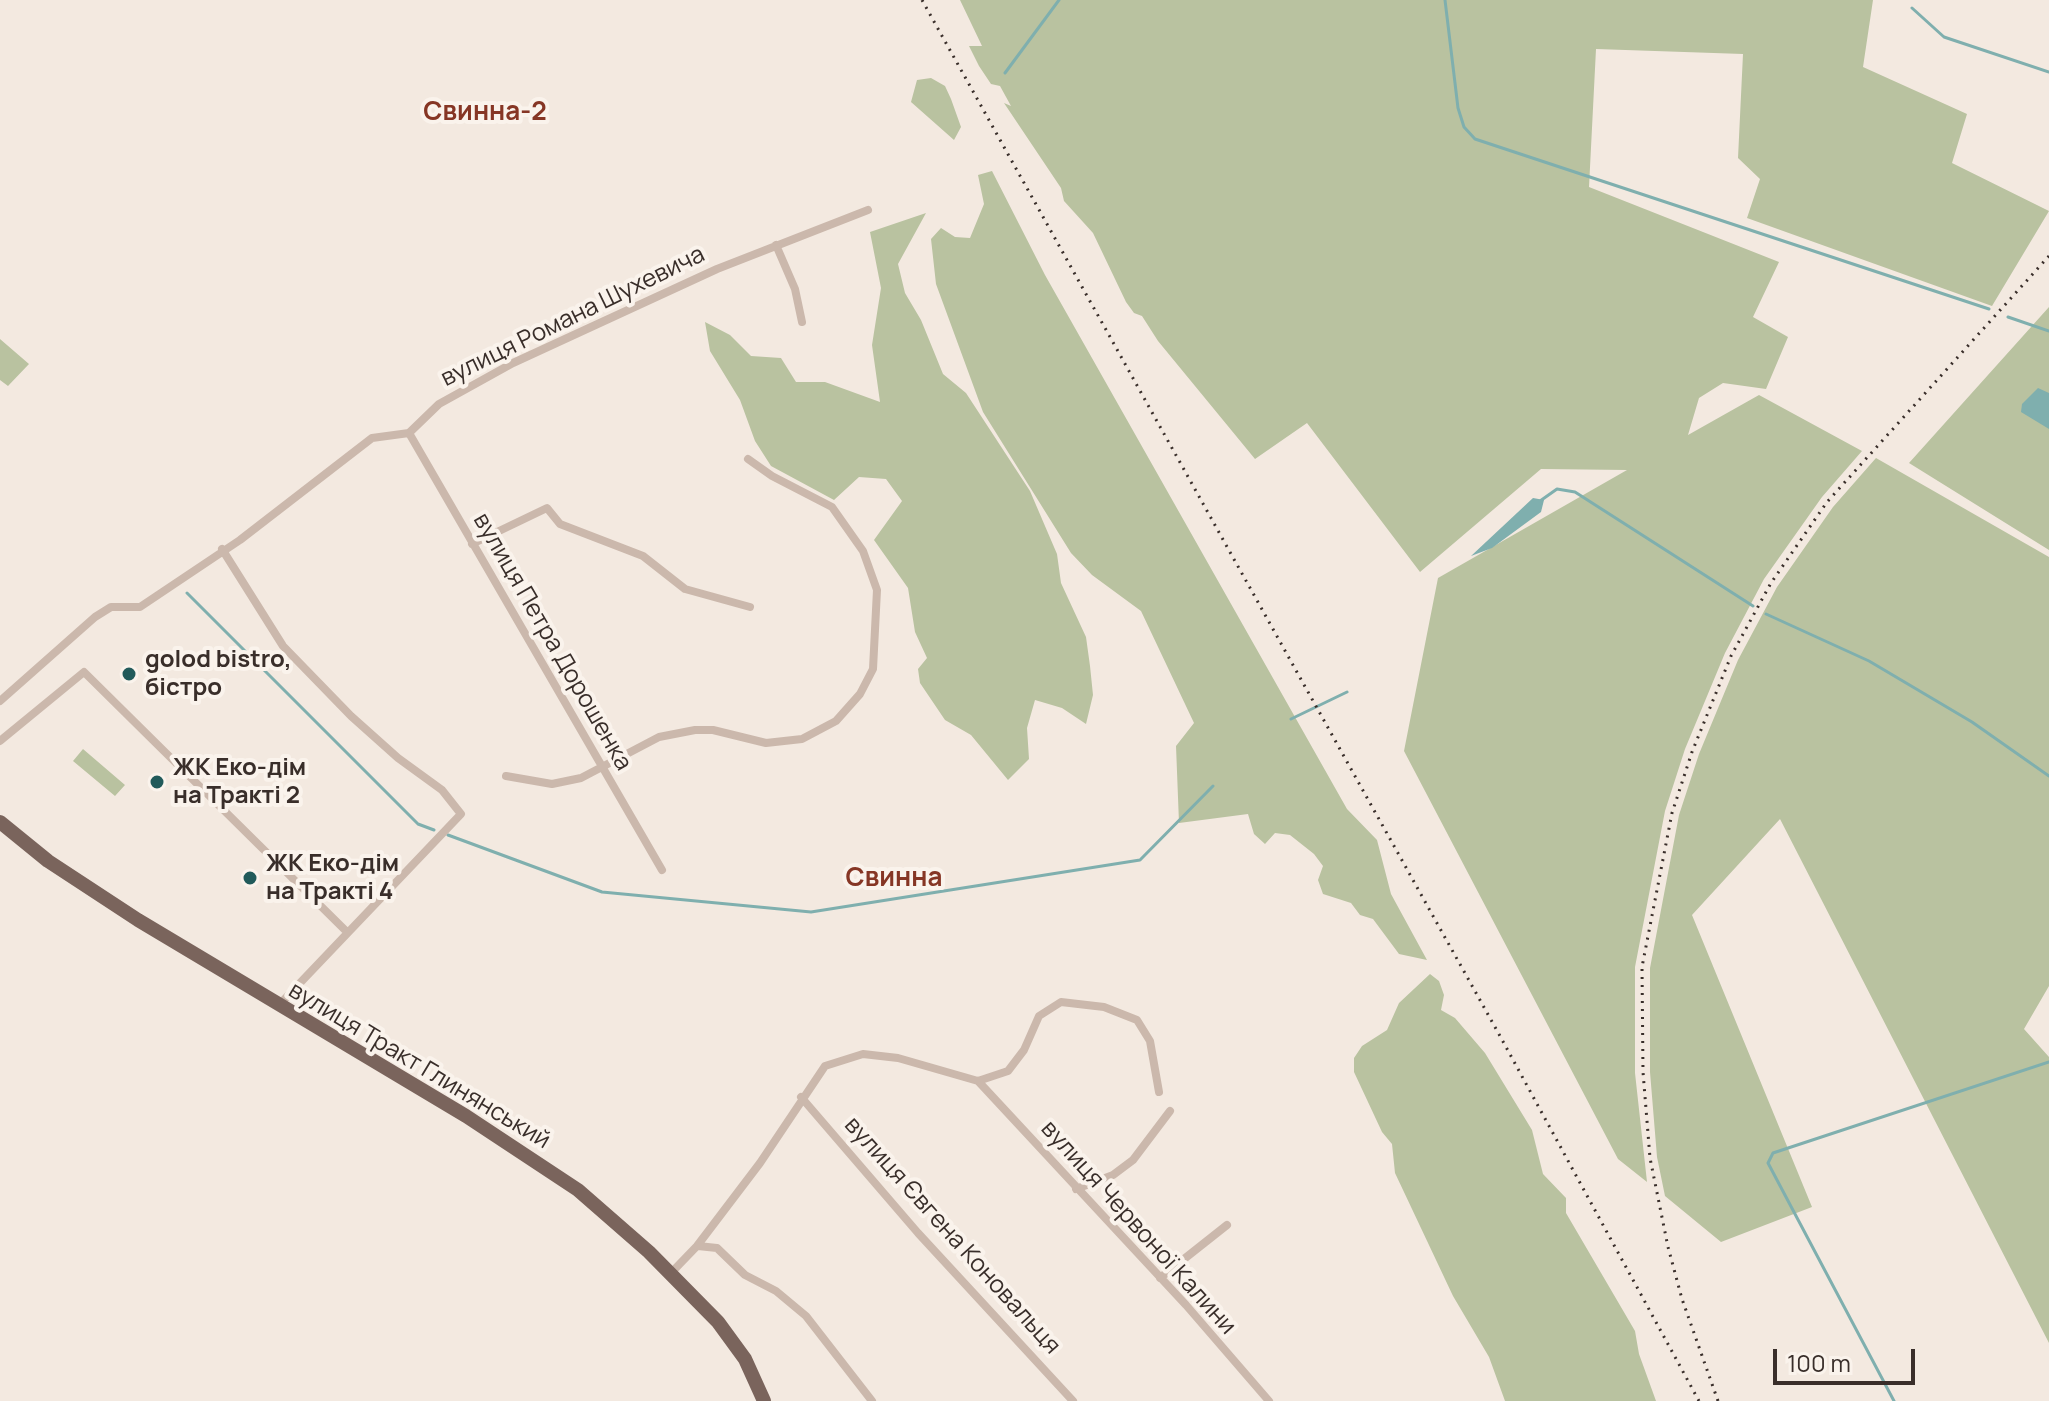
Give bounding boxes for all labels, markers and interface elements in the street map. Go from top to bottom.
district label: Свинна-2 [423,97,547,129]
street label: вулиця Романа Шухевича [436,241,710,393]
street label: вулиця Петра Дорошенка [466,508,638,776]
place label: golod bistro, бістро [145,646,292,702]
marker: golod bistro, бістро [120,665,138,683]
place label: ЖК Еко-дім на Тракті 2 [173,754,306,810]
marker: ЖК Еко-дім на Тракті 2 [148,773,166,791]
place label: ЖК Еко-дім на Тракті 4 [266,850,399,906]
district label: Свинна [846,863,942,895]
marker: ЖК Еко-дім на Тракті 4 [241,869,259,887]
street label: вулиця Тракт Глинянський [283,976,555,1156]
street label: вулиця Євгена Коновальця [838,1111,1066,1361]
street label: вулиця Червоної Калини [1034,1115,1242,1341]
scale bar [1777,1333,1919,1383]
text: 100 m [1787,1346,1851,1379]

